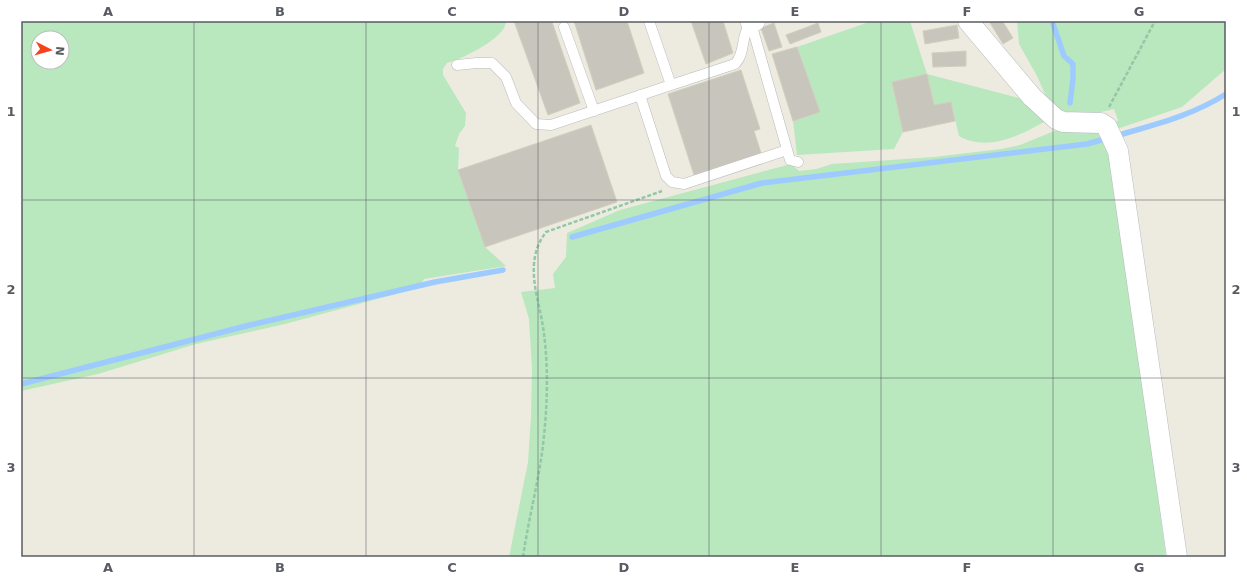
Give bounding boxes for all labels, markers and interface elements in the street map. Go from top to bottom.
text: A [103,4,113,19]
text: B [275,4,285,19]
text: C [447,4,457,19]
text: D [619,4,630,19]
text: E [791,4,799,19]
text: F [963,4,971,19]
text: G [1134,4,1144,19]
north arrow [30,30,70,70]
text: N [53,46,66,56]
text: 1 [6,104,16,119]
text: 1 [1231,104,1241,119]
text: 2 [6,282,16,297]
text: 2 [1231,282,1241,297]
text: 3 [6,460,16,475]
text: 3 [1231,460,1241,475]
text: A [103,560,113,575]
text: B [275,560,285,575]
text: C [447,560,457,575]
text: D [619,560,630,575]
text: E [791,560,799,575]
text: F [963,560,971,575]
text: G [1134,560,1144,575]

